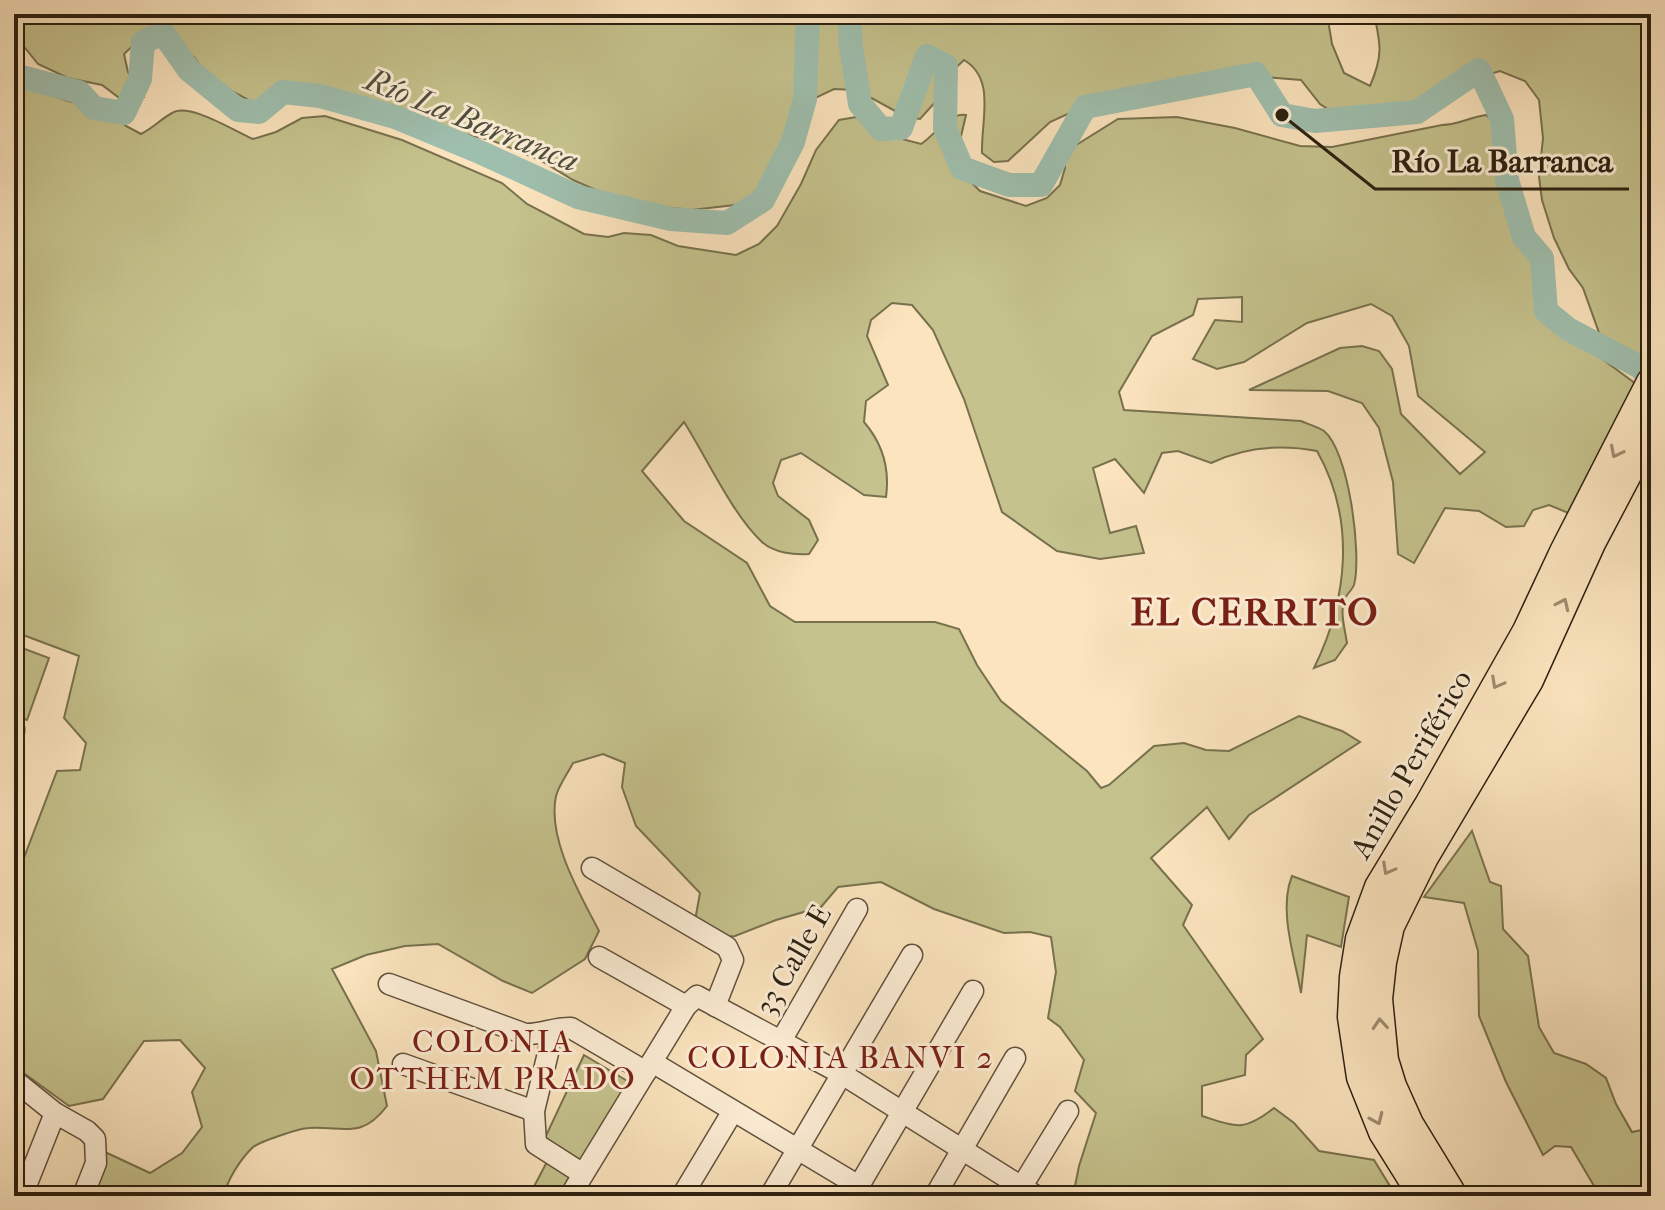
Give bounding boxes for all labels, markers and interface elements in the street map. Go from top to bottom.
water label: Río La Barranca [358,60,584,180]
callout: Río La Barranca [1375,133,1629,189]
text: Río La Barranca [1391,143,1614,180]
one-way arrow [1610,444,1625,458]
district label: EL CERRITO [1131,590,1379,635]
one-way arrow [1553,598,1569,613]
street label: Anillo Periférico [1343,664,1480,866]
one-way arrow [1492,675,1507,690]
one-way arrow [1382,860,1398,875]
street label: 33 Calle E [748,899,839,1021]
one-way arrow [1371,1017,1388,1030]
district label: COLONIA OTTHEM PRADO [349,1023,637,1097]
district label: COLONIA BANVI 2 [687,1039,995,1076]
one-way arrow [1368,1111,1384,1125]

